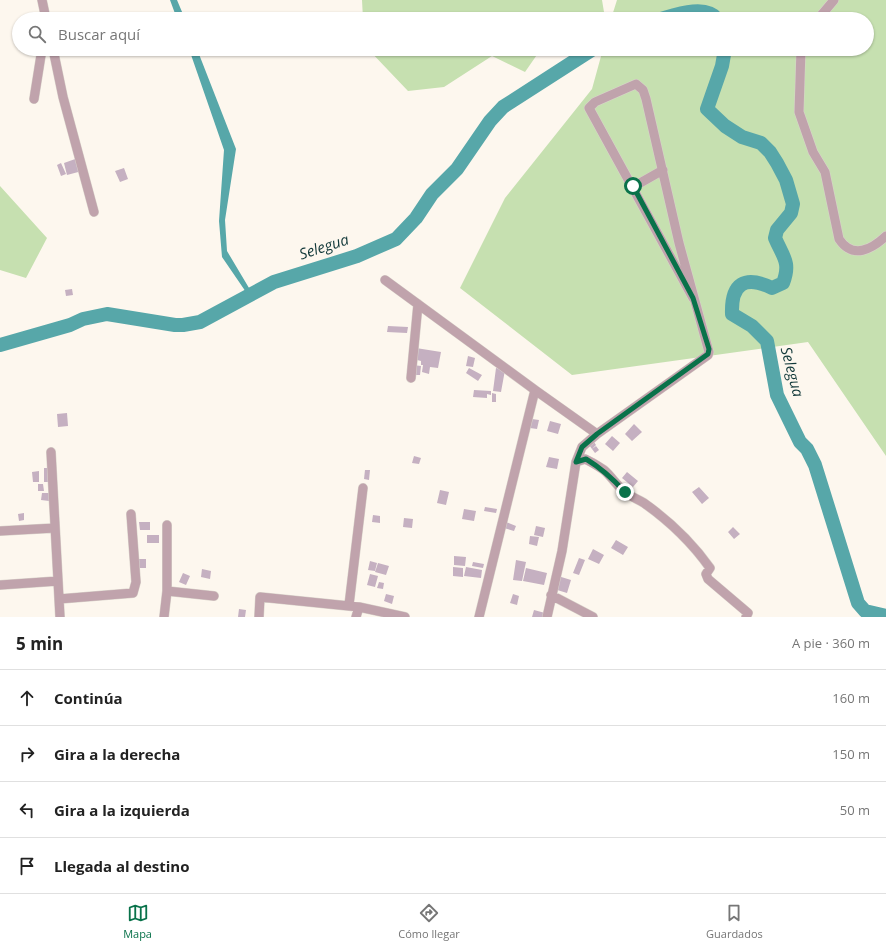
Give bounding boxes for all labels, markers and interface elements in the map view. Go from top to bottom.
search box [12,12,874,56]
icon: search [26,23,48,45]
text: Buscar aquí [58,24,140,44]
route start [624,177,642,195]
water label: Selegua [296,228,352,263]
water label: Selegua [777,344,809,400]
route end [616,483,634,501]
text: 5 min [16,632,63,655]
text: A pie · 360 m [792,634,870,652]
icon: ahead [16,687,38,709]
text: Continúa [54,688,123,708]
text: 160 m [832,689,870,707]
icon: right [16,743,38,765]
text: Gira a la derecha [54,744,180,764]
text: 150 m [832,745,870,763]
icon: left [16,799,38,821]
text: Gira a la izquierda [54,800,190,820]
text: 50 m [840,801,870,819]
icon: arrive [16,855,38,877]
text: Llegada al destino [54,856,189,876]
tab: Mapa [123,902,152,941]
tab: Cómo llegar [398,902,460,941]
tab: Guardados [706,902,763,941]

